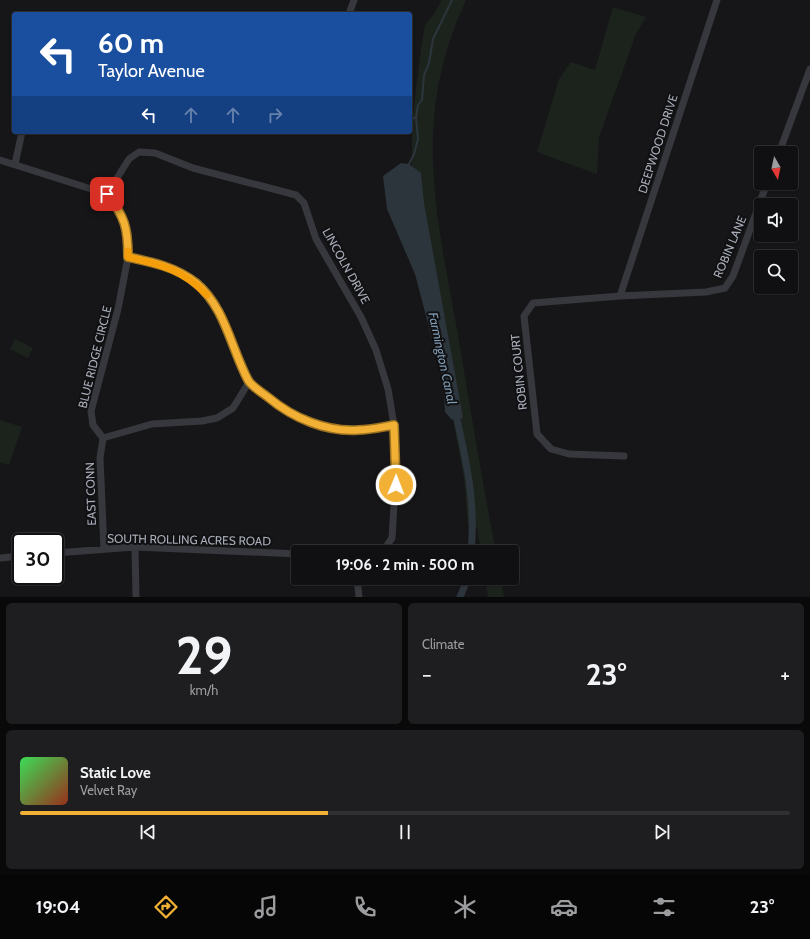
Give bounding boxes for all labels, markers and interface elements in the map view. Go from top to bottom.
text: 60 m [98,26,164,60]
icon: left [32,28,84,80]
text: Taylor Avenue [98,60,205,82]
street label: DEEPWOOD DRIVE [634,92,681,195]
icon: left [138,104,160,126]
icon: ahead [180,104,202,126]
icon: ahead [222,104,244,126]
icon: right [264,104,286,126]
north arrow [754,146,798,190]
map controls [754,146,798,294]
pin [90,177,124,211]
icon: arrive [96,183,118,205]
button: sound [754,198,798,242]
street label: ROBIN LANE [710,213,750,280]
street label: LINCOLN DRIVE [319,225,374,306]
button: search [754,250,798,294]
street label: BLUE RIDGE CIRCLE [75,304,115,410]
water label: Farmington Canal [425,310,461,406]
street label: ROBIN COURT [507,333,530,411]
street label: EAST CONN [82,462,99,526]
position arrow [375,464,417,506]
street label: SOUTH ROLLING ACRES ROAD [107,531,271,548]
speed limit sign: 30 [12,533,64,585]
text: 19:06 · 2 min · 500 m [336,556,474,574]
text: 29 [176,624,232,687]
text: Climate [422,636,464,652]
text: 23° [586,656,626,693]
text: − [422,661,432,688]
text: + [780,661,790,688]
text: km/h [190,682,218,698]
text: Static Love [80,764,151,782]
text: Velvet Ray [80,782,137,798]
icon: previous [137,821,159,843]
icon: pause [394,821,416,843]
icon: next [651,821,673,843]
icon: directions [152,893,180,921]
icon: music [252,893,280,921]
icon: phone [351,893,379,921]
icon: climate [451,893,479,921]
icon: car [550,893,578,921]
icon: filters [650,893,678,921]
text: 19:04 [36,896,80,918]
text: 23° [750,896,774,918]

